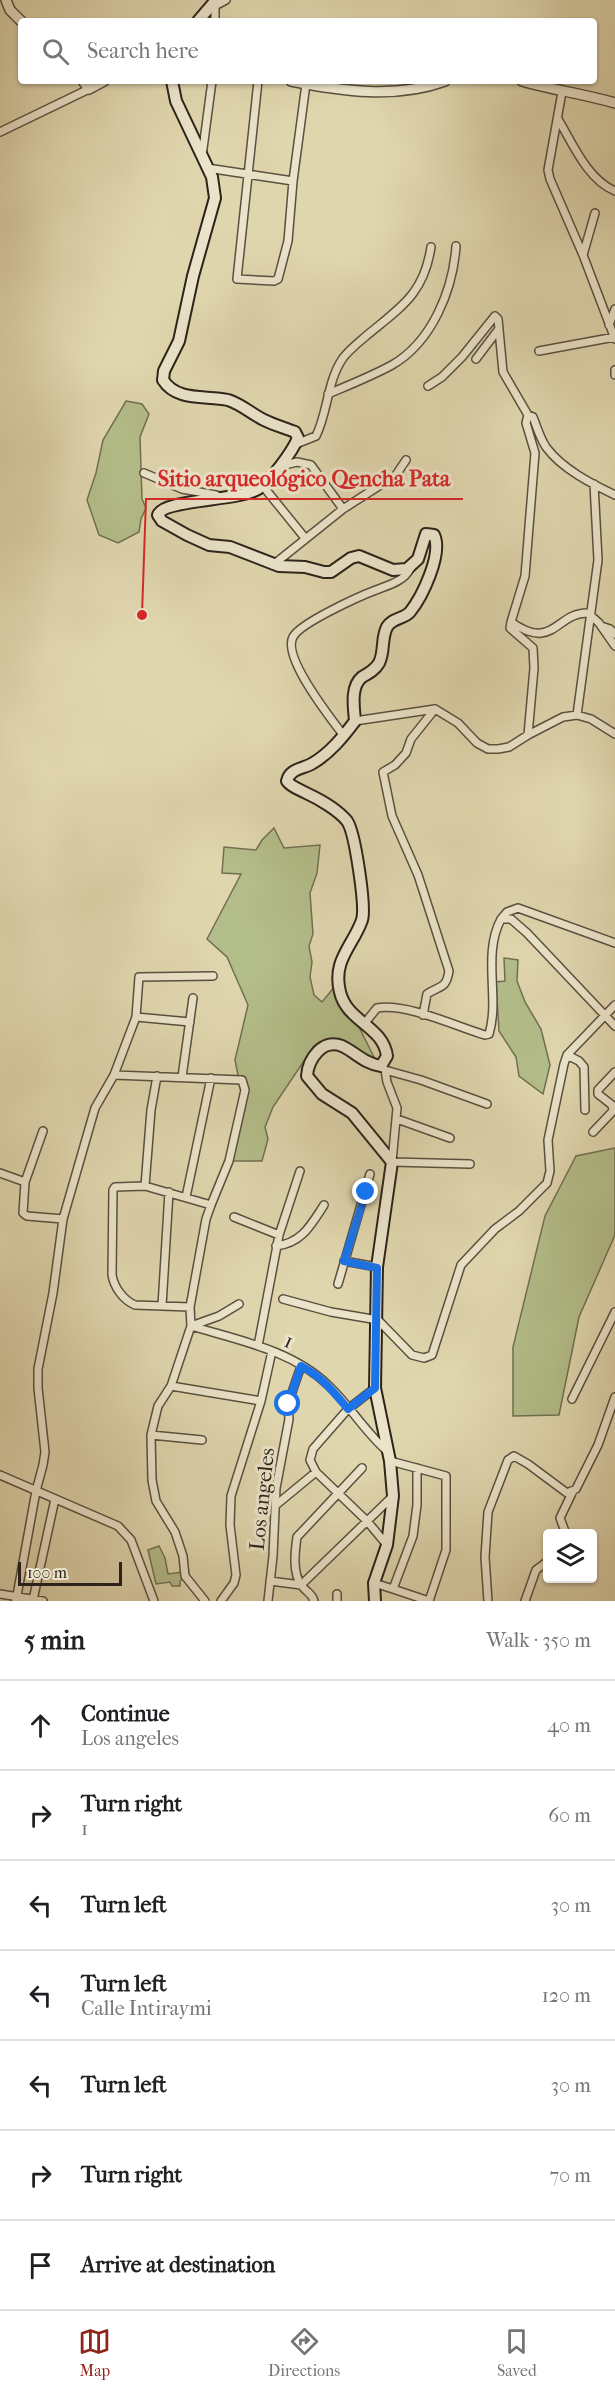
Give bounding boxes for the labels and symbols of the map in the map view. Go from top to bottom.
callout: Sitio arqueológico Qencha Pata [146,459,463,499]
text: Sitio arqueológico Qencha Pata [158,466,451,492]
route end [352,1178,378,1204]
street label: 1 [281,1329,297,1353]
route start [274,1390,300,1416]
street label: Los angeles [245,1446,279,1551]
scale bar [18,1559,122,1586]

